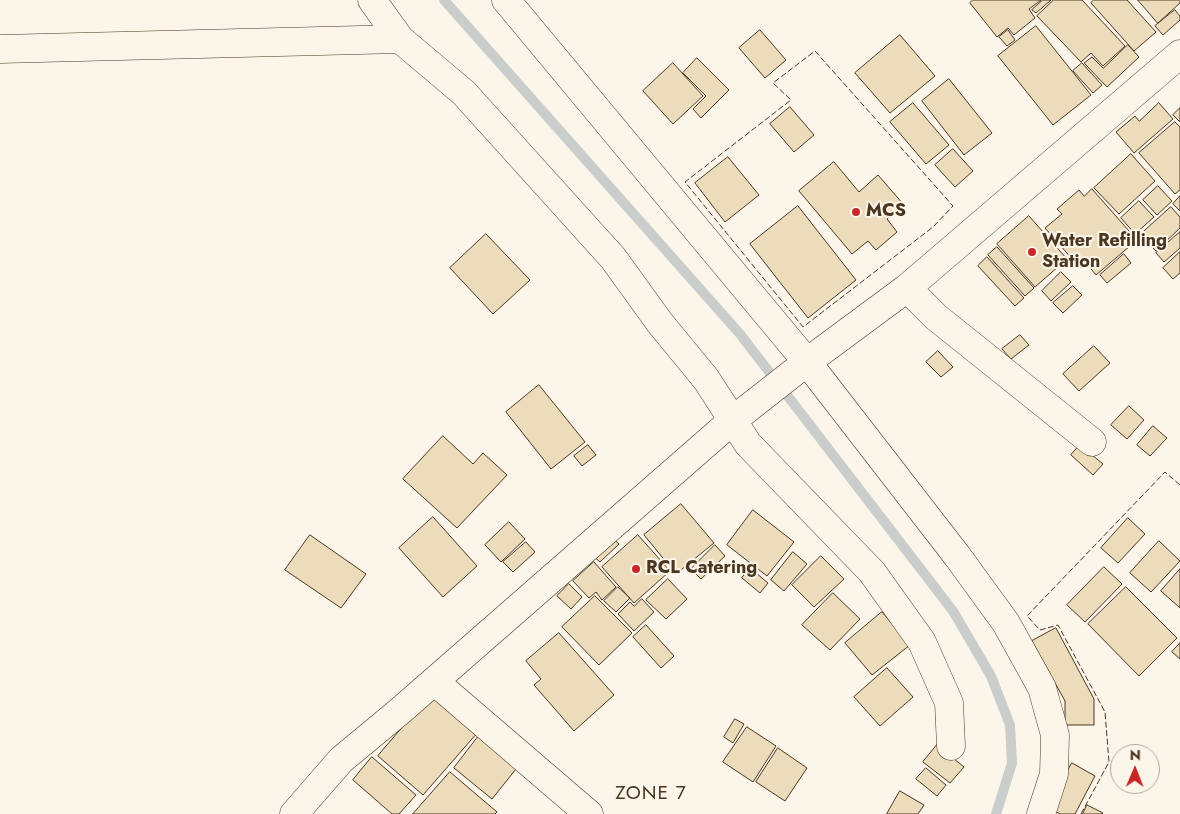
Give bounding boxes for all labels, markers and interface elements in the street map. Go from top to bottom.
place label: MCS [866,201,906,223]
marker: MCS [850,206,862,218]
place label: Water Refilling Station [1042,231,1167,274]
marker: Water Refilling Station [1026,246,1038,258]
place label: RCL Catering [646,558,757,580]
marker: RCL Catering [630,563,642,575]
north arrow [1110,744,1160,794]
text: N [1130,745,1141,765]
district label: ZONE 7 [615,783,687,805]

